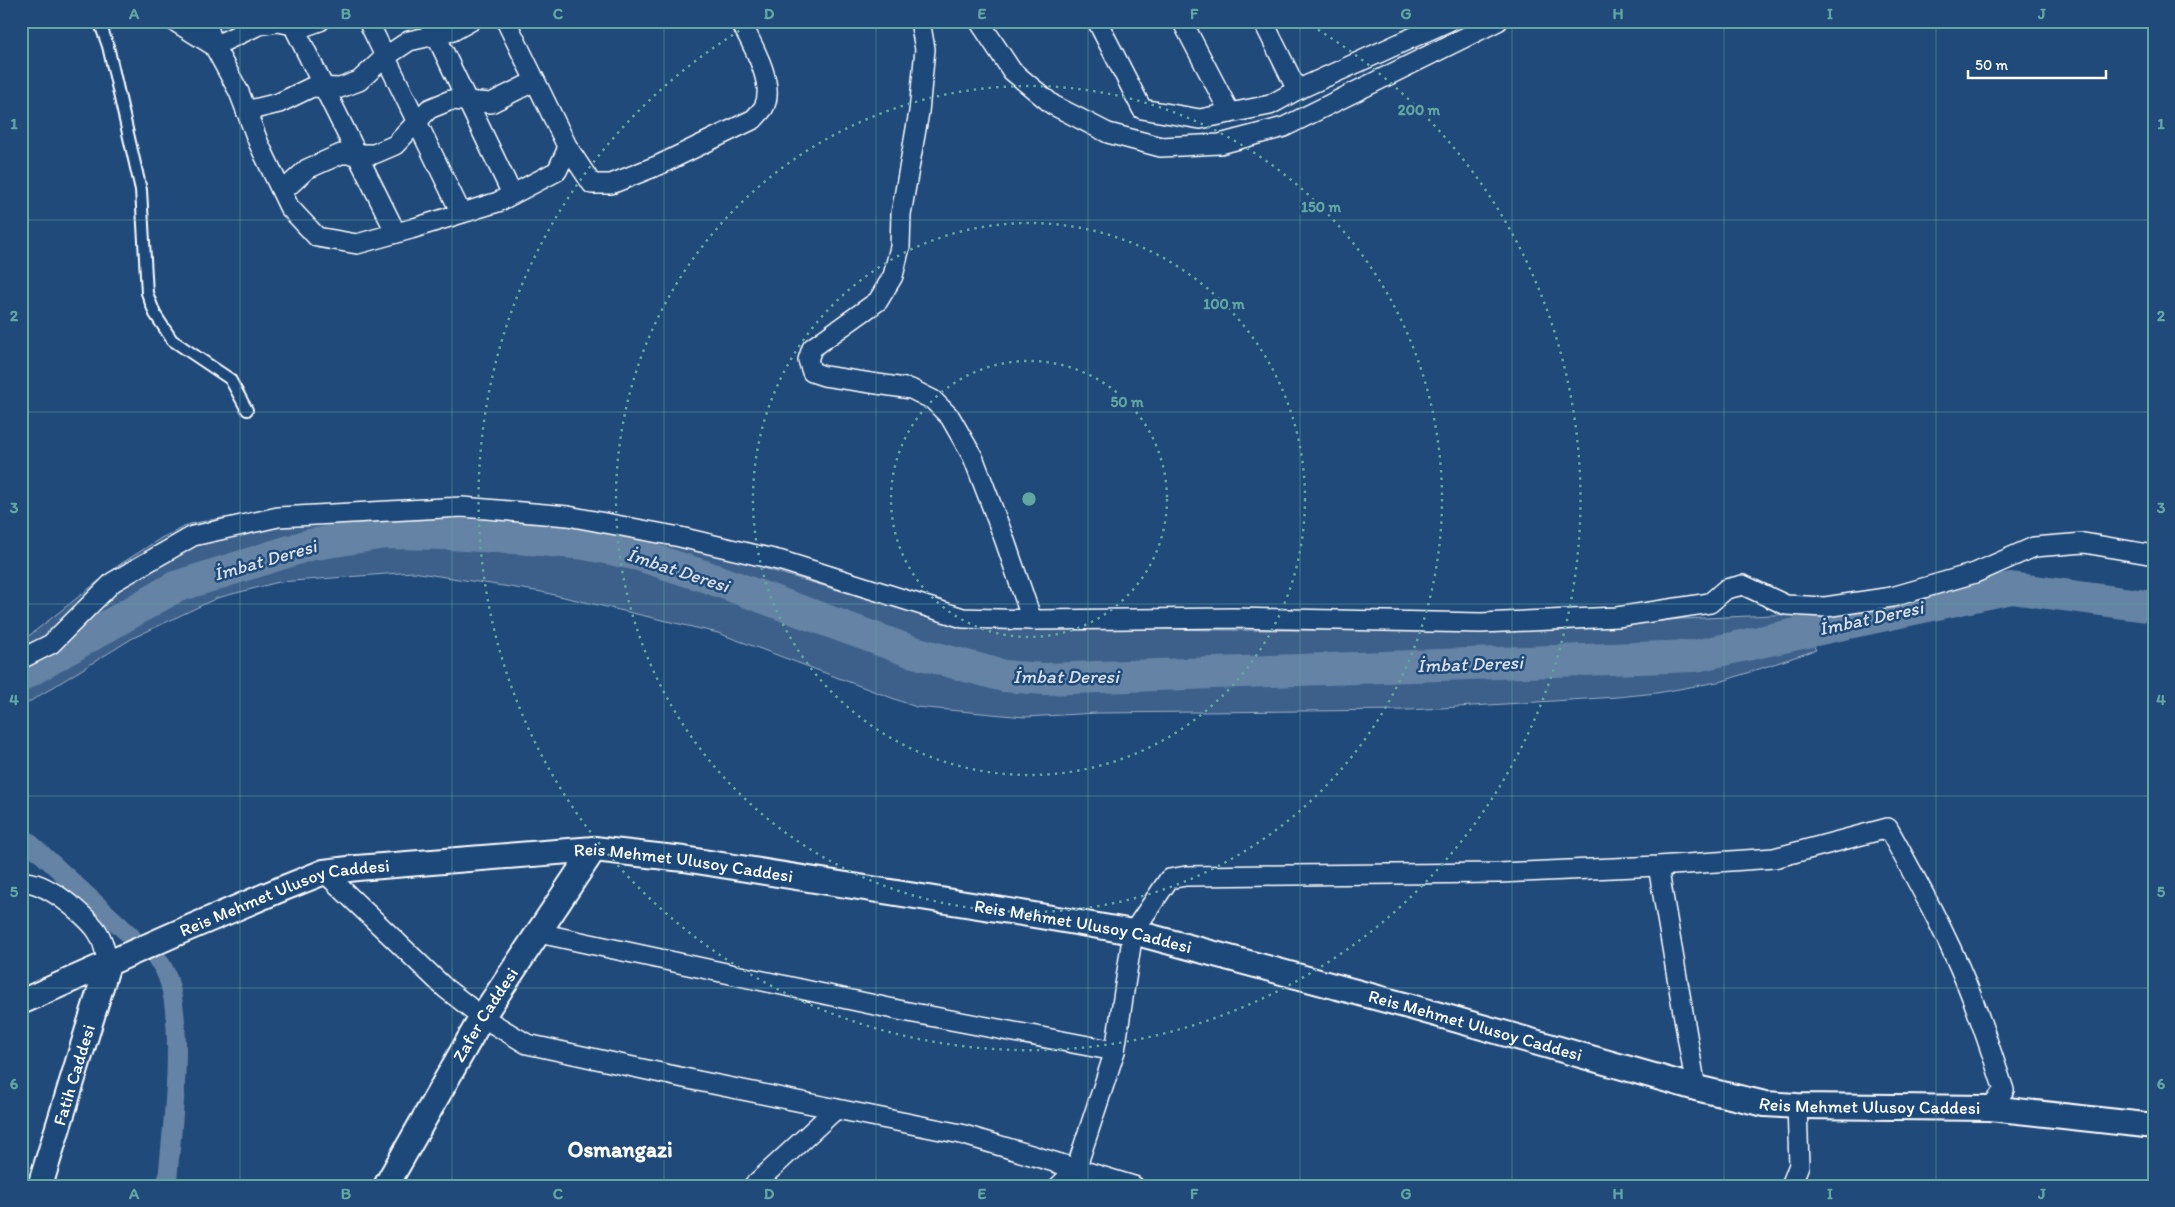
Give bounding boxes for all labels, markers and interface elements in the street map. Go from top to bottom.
text: A [128,4,140,23]
text: B [341,4,352,23]
text: C [553,4,564,23]
text: D [764,4,775,23]
text: E [978,4,987,23]
text: F [1190,4,1199,23]
text: G [1400,4,1412,23]
text: H [1612,4,1624,23]
text: I [1827,4,1833,23]
text: J [2037,4,2046,23]
scale bar [1968,48,2105,80]
text: 50 m [1975,56,2008,74]
text: 200 m [1398,101,1441,119]
text: 1 [10,114,18,133]
text: 1 [2157,114,2165,133]
text: 150 m [1301,198,1341,216]
text: 100 m [1203,295,1245,313]
text: 2 [10,306,19,325]
text: 2 [2157,306,2166,325]
text: 50 m [1110,393,1144,411]
centre of rings [1020,490,1038,508]
text: 3 [10,498,19,517]
text: 3 [2157,498,2166,517]
water label: İmbat Deresi [211,534,321,586]
water label: İmbat Deresi [624,543,734,598]
water label: İmbat Deresi [1817,595,1927,640]
water label: İmbat Deresi [1417,651,1525,677]
water label: İmbat Deresi [1013,665,1121,688]
text: 4 [9,690,19,709]
text: 4 [2156,690,2166,709]
street label: Reis Mehmet Ulusoy Caddesi [573,838,795,887]
street label: Reis Mehmet Ulusoy Caddesi [176,854,390,942]
text: 5 [10,882,19,901]
text: 5 [2157,882,2166,901]
street label: Reis Mehmet Ulusoy Caddesi [973,895,1194,958]
street label: Zafer Caddesi [448,963,523,1066]
street label: Reis Mehmet Ulusoy Caddesi [1366,985,1585,1066]
street label: Fatih Caddesi [48,1022,100,1128]
text: 6 [10,1074,19,1093]
text: 6 [2157,1074,2166,1093]
street label: Reis Mehmet Ulusoy Caddesi [1757,1092,1980,1119]
district label: Osmangazi [567,1136,673,1163]
text: A [128,1184,140,1203]
text: B [341,1184,352,1203]
text: C [553,1184,564,1203]
text: D [764,1184,775,1203]
text: E [978,1184,987,1203]
text: F [1190,1184,1199,1203]
text: G [1400,1184,1412,1203]
text: H [1612,1184,1624,1203]
text: I [1827,1184,1833,1203]
text: J [2037,1184,2046,1203]

